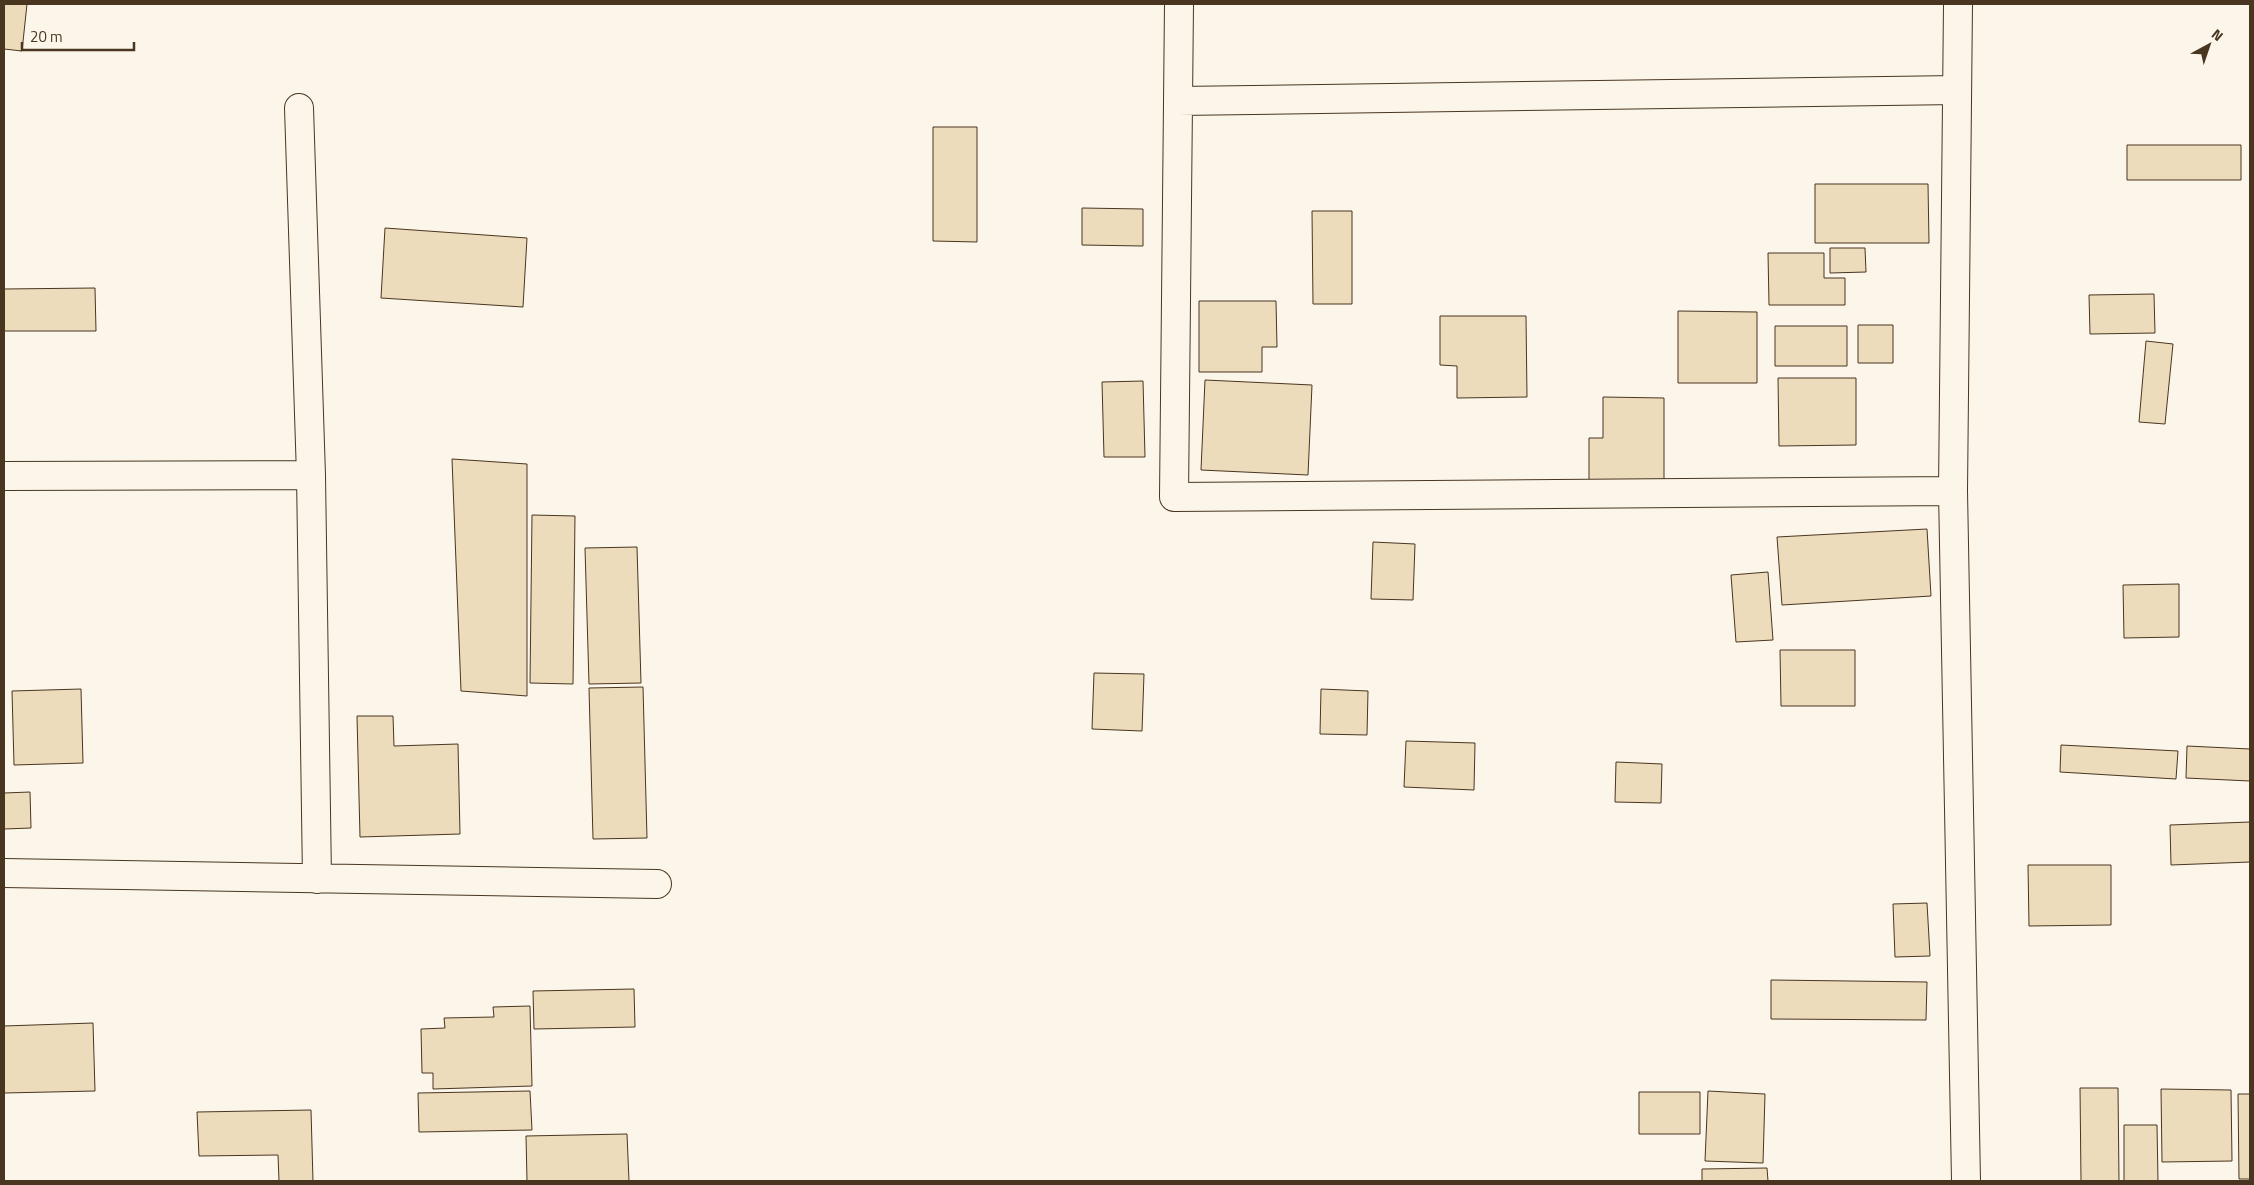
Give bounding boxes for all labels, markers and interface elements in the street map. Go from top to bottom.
scale bar [22,20,135,52]
north arrow [2184,20,2234,70]
text: N [2207,23,2228,46]
text: 20 m [30,25,63,48]

